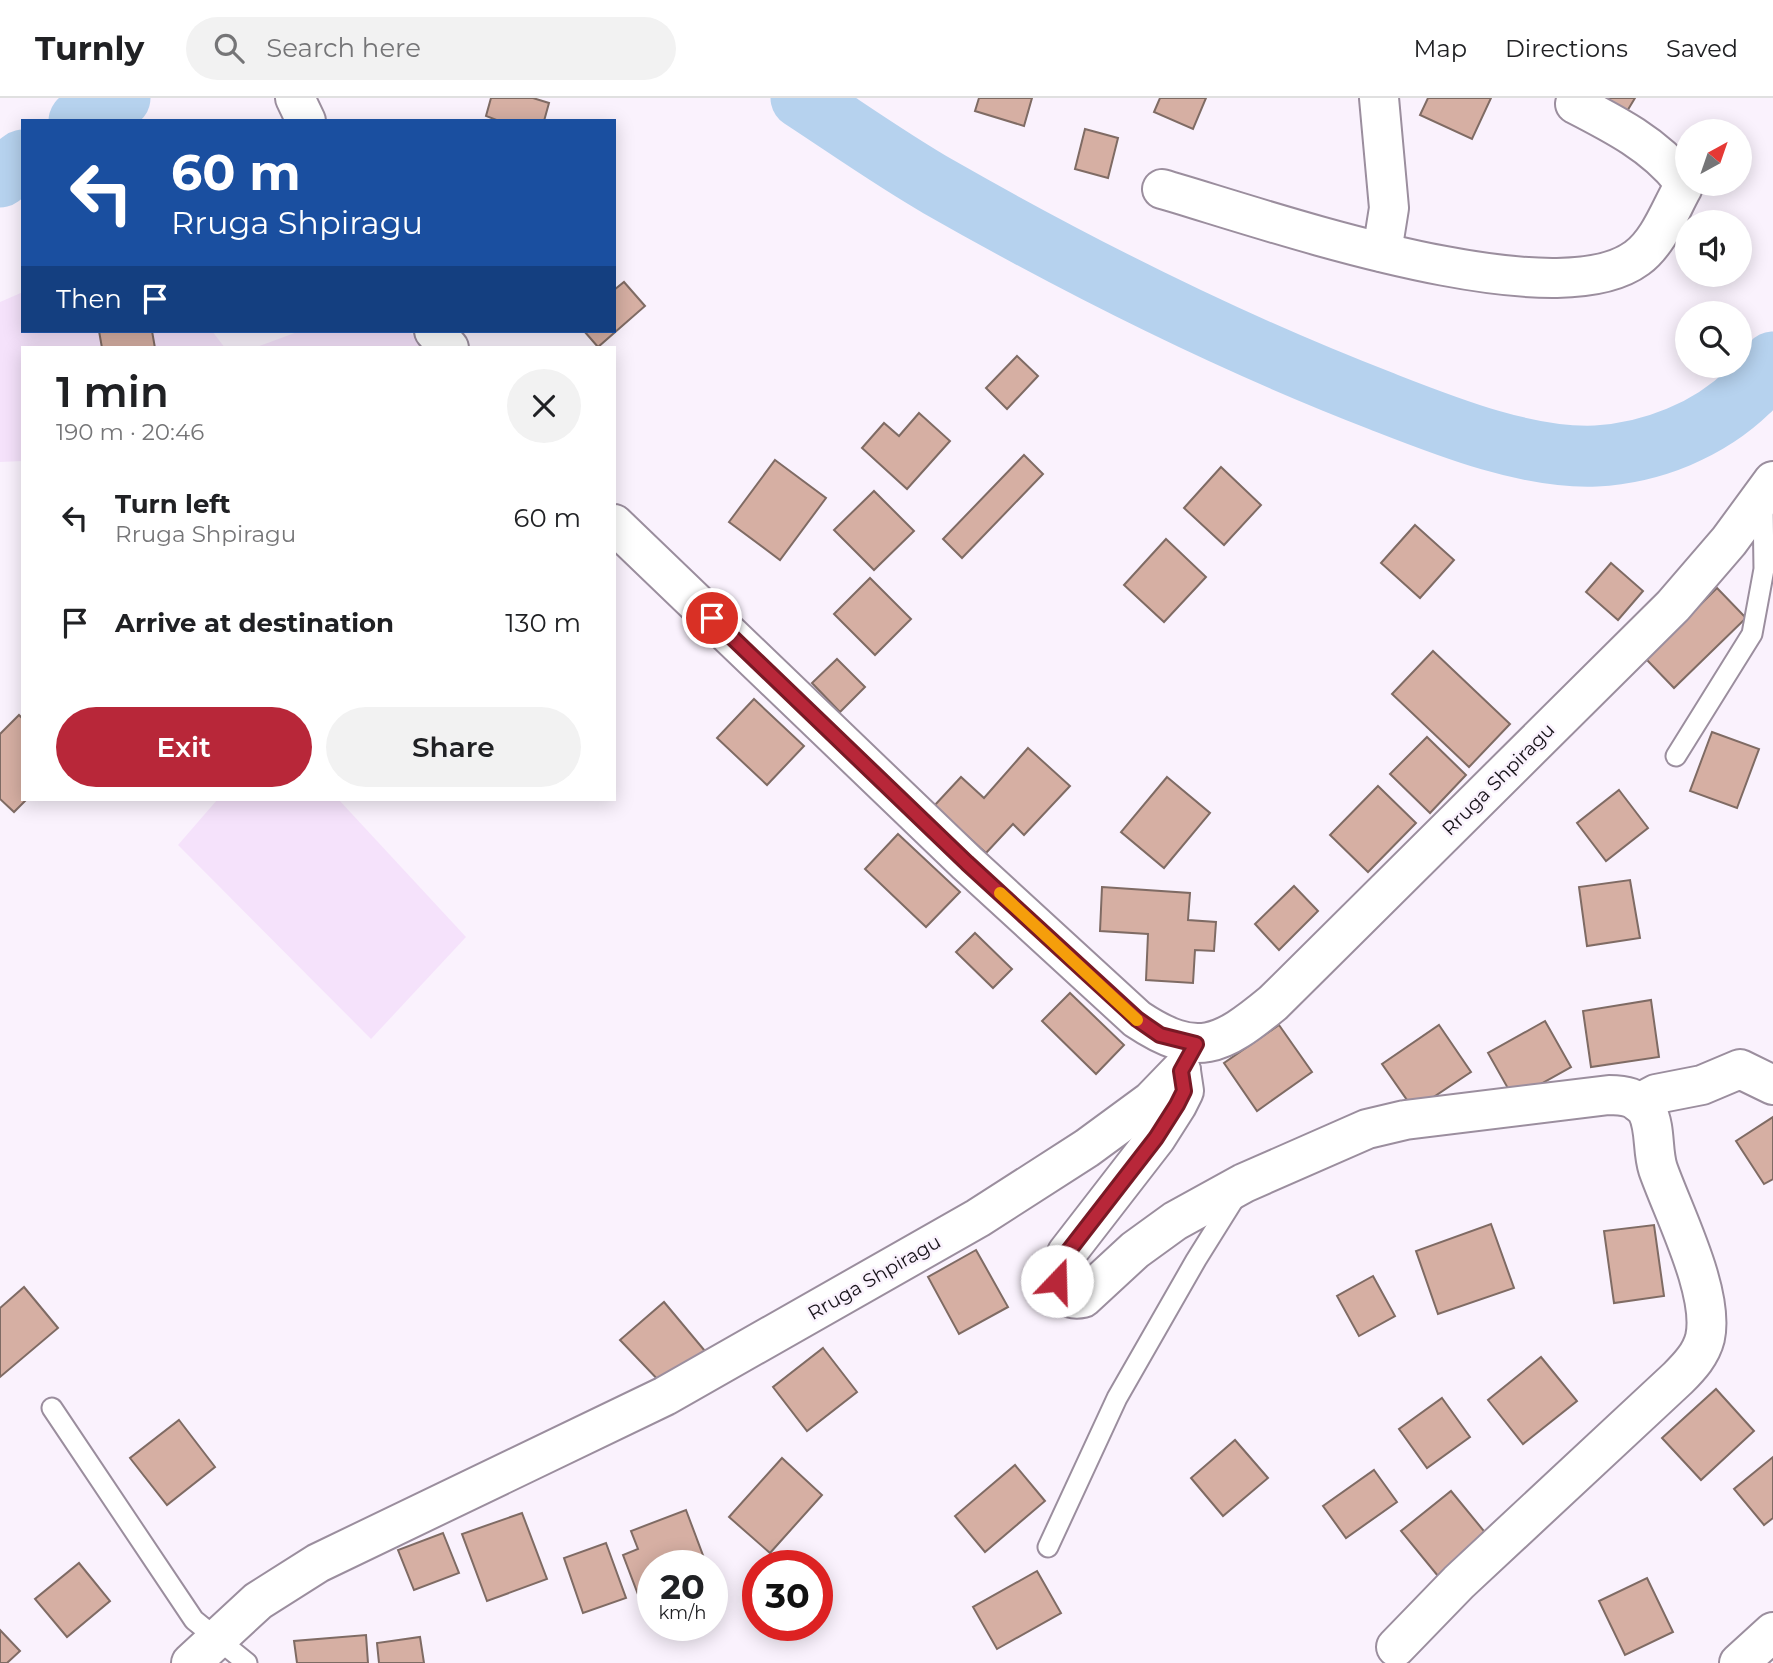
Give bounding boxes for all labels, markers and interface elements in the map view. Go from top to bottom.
search box [186,17,676,80]
text: Turnly [35,28,144,68]
icon: search [210,29,248,67]
text: Search here [266,32,421,64]
text: Map [1414,34,1467,63]
text: Directions [1505,34,1628,63]
text: Saved [1666,34,1738,63]
north arrow [1675,119,1752,196]
map controls [1675,119,1752,378]
text: 60 m [171,143,301,202]
icon: left [56,147,147,238]
text: Rruga Shpiragu [171,203,423,242]
button: sound [1675,210,1752,287]
icon: arrive [136,280,174,318]
text: Then [56,283,122,315]
button: search [1675,301,1752,378]
text: 1 min [56,366,169,418]
button: close [507,369,581,443]
text: 190 m · 20:46 [56,418,204,446]
text: Turn left [115,488,231,520]
icon: left [56,499,94,537]
text: 60 m [514,502,581,534]
text: Rruga Shpiragu [115,520,296,548]
pin [682,588,742,648]
icon: arrive [693,599,731,637]
icon: arrive [56,604,94,642]
text: Arrive at destination [115,607,394,639]
text: 130 m [505,607,581,639]
button: Exit [56,707,312,787]
button: Share [326,707,581,787]
street label: Rruga Shpiragu [1437,718,1559,840]
street label: Rruga Shpiragu [804,1230,945,1325]
position arrow [1020,1244,1094,1318]
speed limit sign: 30 [742,1550,833,1641]
text: 20 [660,1565,705,1608]
text: km/h [658,1602,707,1624]

